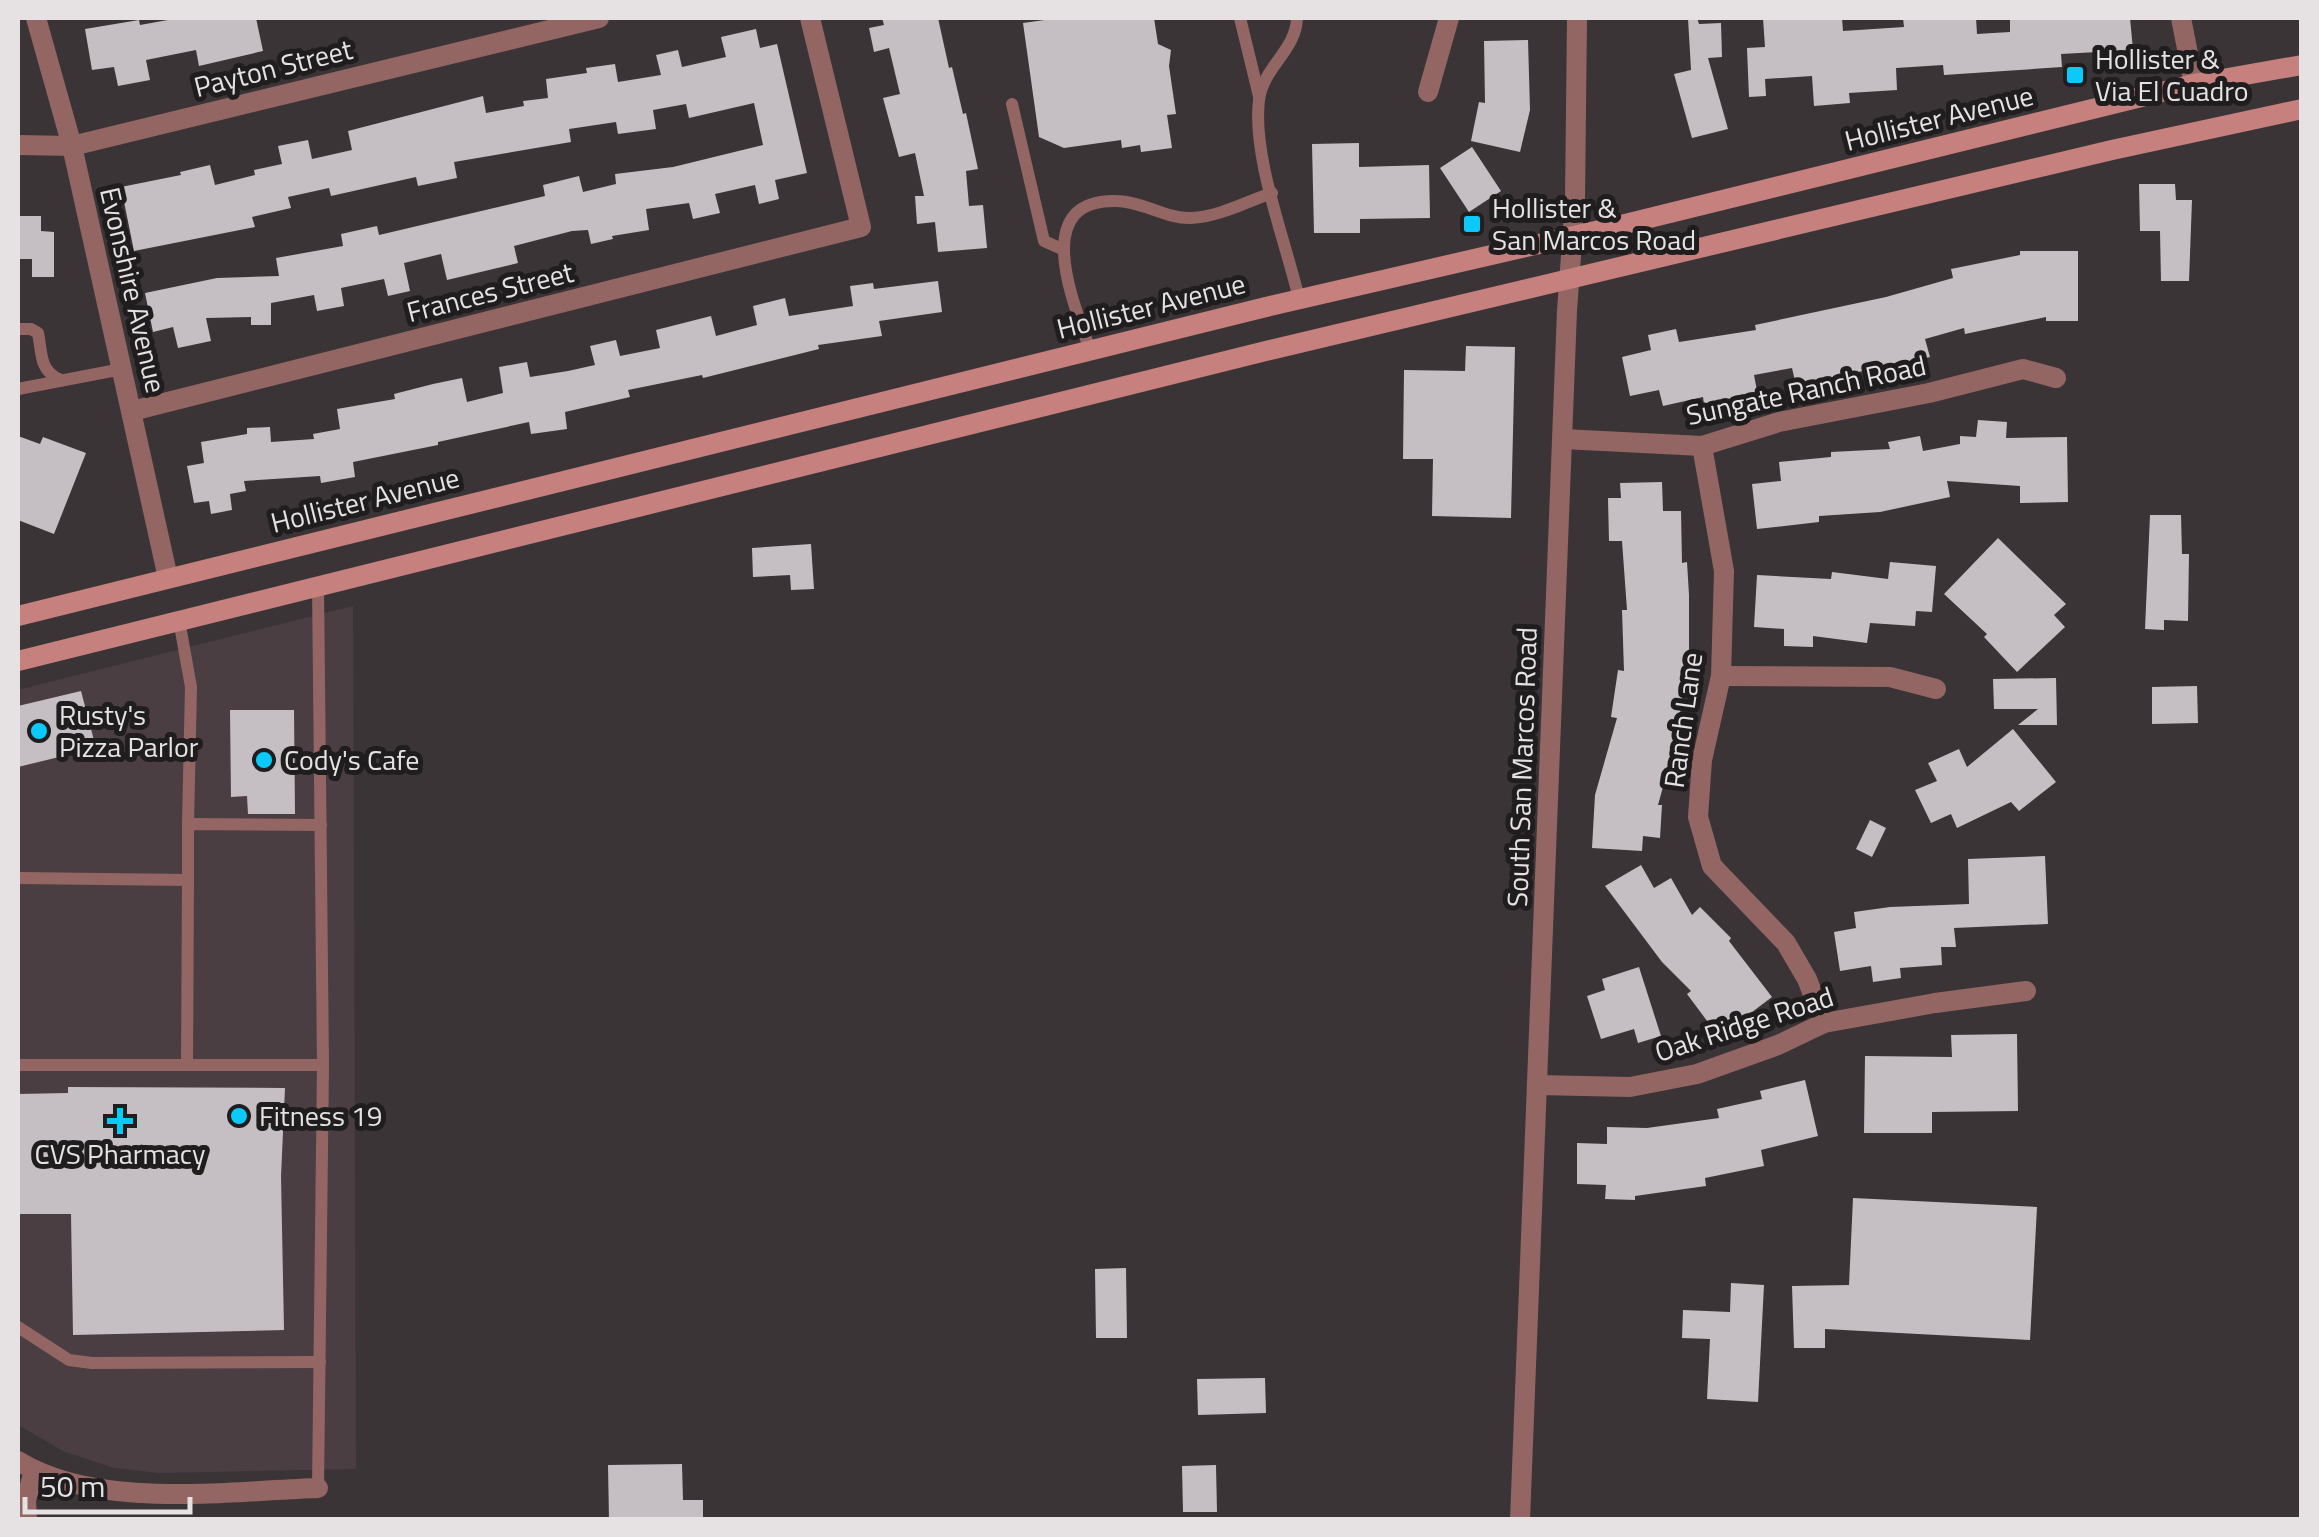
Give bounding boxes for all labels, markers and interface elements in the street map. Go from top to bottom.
street label: Payton Street [189,27,357,108]
place label: Hollister & Via El Cuadro [2095,37,2249,112]
marker: Hollister & Via El Cuadro [2064,64,2086,86]
street label: Hollister Avenue [1840,73,2038,162]
street label: Evonshire Avenue [89,183,178,397]
place label: Hollister & San Marcos Road [1492,186,1696,261]
marker: Hollister & San Marcos Road [1461,213,1483,235]
street label: Frances Street [402,250,578,333]
street label: Hollister Avenue [1052,261,1250,350]
street label: Sungate Ranch Road [1682,343,1930,436]
street label: Hollister Avenue [266,455,464,544]
street label: South San Marcos Road [1495,626,1548,908]
street label: Ranch Lane [1652,649,1713,790]
place label: Rusty's Pizza Parlor [59,693,199,768]
marker: Rusty's Pizza Parlor [28,720,50,742]
place label: Cody's Cafe [284,738,419,781]
marker: Cody's Cafe [253,749,275,771]
street label: Oak Ridge Road [1649,974,1839,1073]
place label: Fitness 19 [259,1094,382,1137]
marker: Fitness 19 [228,1105,250,1127]
marker: CVS Pharmacy [109,1110,131,1132]
place label: CVS Pharmacy [34,1132,206,1175]
scale bar [25,1452,190,1514]
text: 50 m [40,1463,105,1509]

